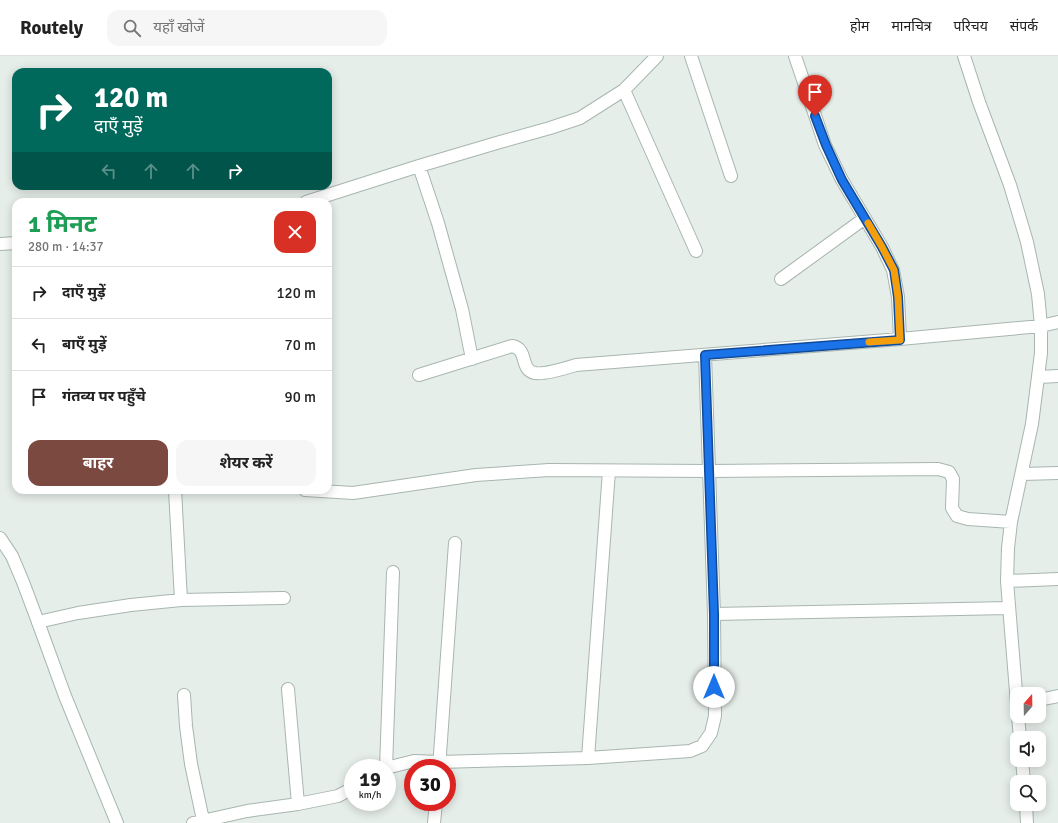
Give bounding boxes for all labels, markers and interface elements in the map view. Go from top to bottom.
search box [107,10,387,46]
text: Routely [20,16,83,40]
icon: search [121,17,143,39]
text: यहाँ खोजें [153,18,204,36]
text: होम [850,18,869,35]
text: मानचित्र [891,18,932,35]
text: परिचय [954,18,988,35]
text: संपर्क [1010,18,1038,35]
pin [798,75,832,116]
text: 120 m [94,81,168,115]
icon: arrive [804,81,826,103]
icon: right [28,84,80,136]
text: दाएँ मुड़ें [94,115,143,137]
icon: left [98,160,120,182]
icon: ahead [140,160,162,182]
icon: ahead [182,160,204,182]
icon: right [224,160,246,182]
text: 1 मिनट [28,209,97,239]
button: close [274,211,316,253]
text: 280 m · 14:37 [28,239,104,255]
icon: right [28,282,50,304]
text: दाएँ मुड़ें [62,283,106,301]
text: 120 m [276,284,316,302]
icon: left [28,334,50,356]
text: बाएँ मुड़ें [62,335,106,353]
text: 70 m [285,336,316,354]
icon: arrive [28,386,50,408]
text: गंतव्य पर पहुँचे [62,387,146,405]
text: 90 m [285,388,316,406]
button: बाहर [28,440,168,486]
button: शेयर करें [176,440,316,486]
position arrow [693,666,735,708]
north arrow [1010,687,1046,723]
map controls [1010,687,1046,811]
button: sound [1010,731,1046,767]
speed limit sign: 30 [404,759,456,811]
text: 19 [359,767,381,792]
button: search [1010,775,1046,811]
text: km/h [359,789,381,801]

